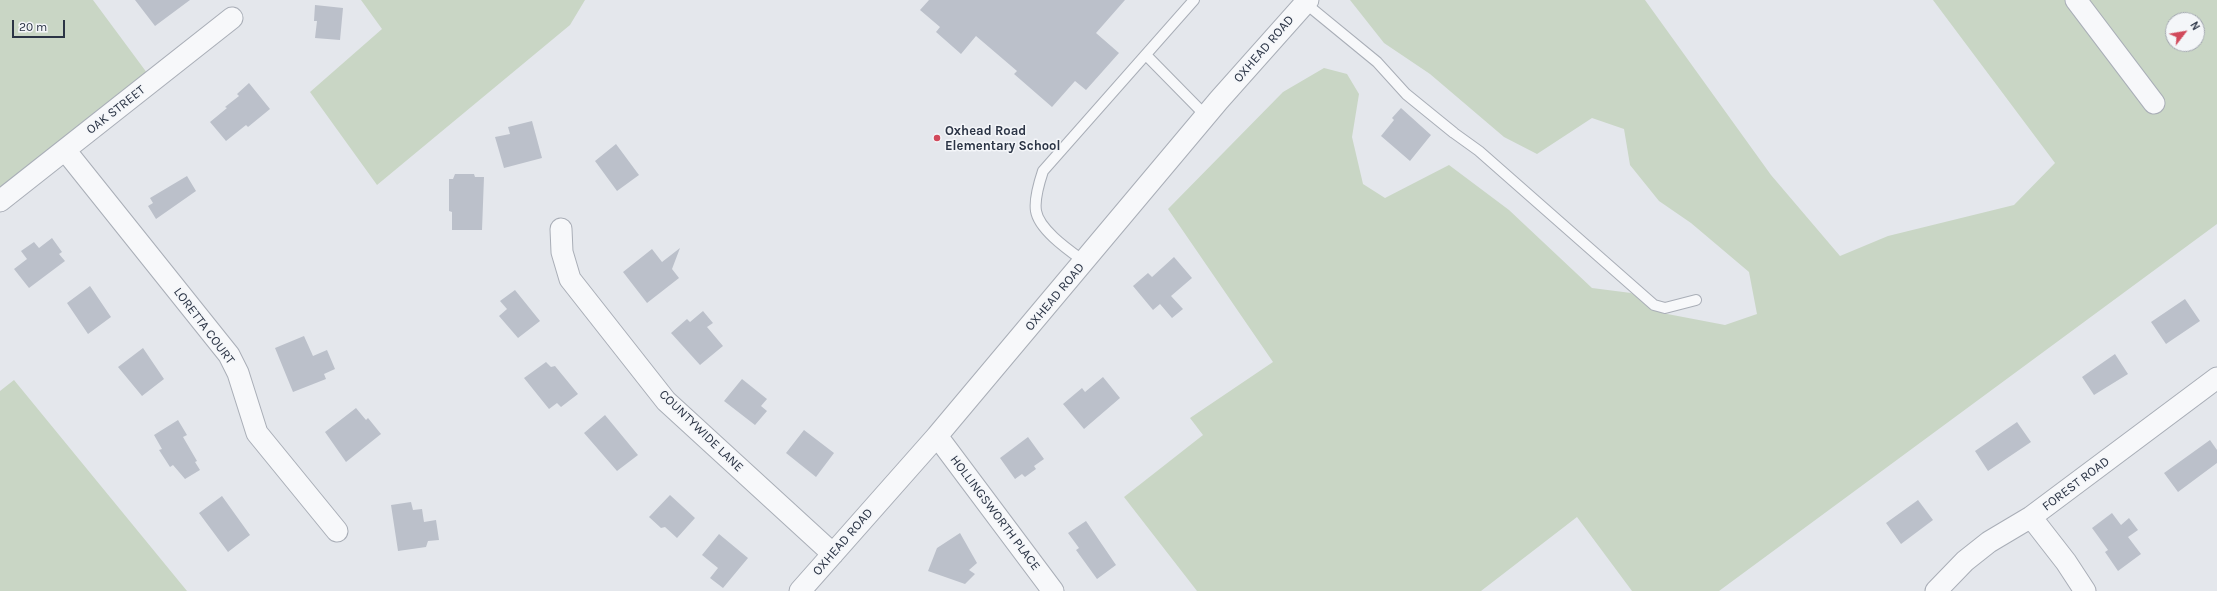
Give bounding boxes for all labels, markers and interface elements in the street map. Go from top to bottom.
scale bar [14,12,67,38]
street label: OXHEAD ROAD [1231,12,1297,86]
north arrow [2165,12,2205,52]
text: N [2187,19,2202,33]
text: 20 m [19,20,47,34]
street label: OAK STREET [84,82,148,138]
place label: Oxhead Road Elementary School [945,123,1060,154]
marker: Oxhead Road Elementary School [932,133,942,143]
street label: OXHEAD ROAD [1022,260,1088,334]
street label: LORETTA COURT [170,285,238,367]
street label: COUNTYWIDE LANE [656,387,746,475]
street label: HOLLINGSWORTH PLACE [947,452,1043,574]
street label: FOREST ROAD [2039,454,2113,514]
street label: OXHEAD ROAD [810,505,876,579]

